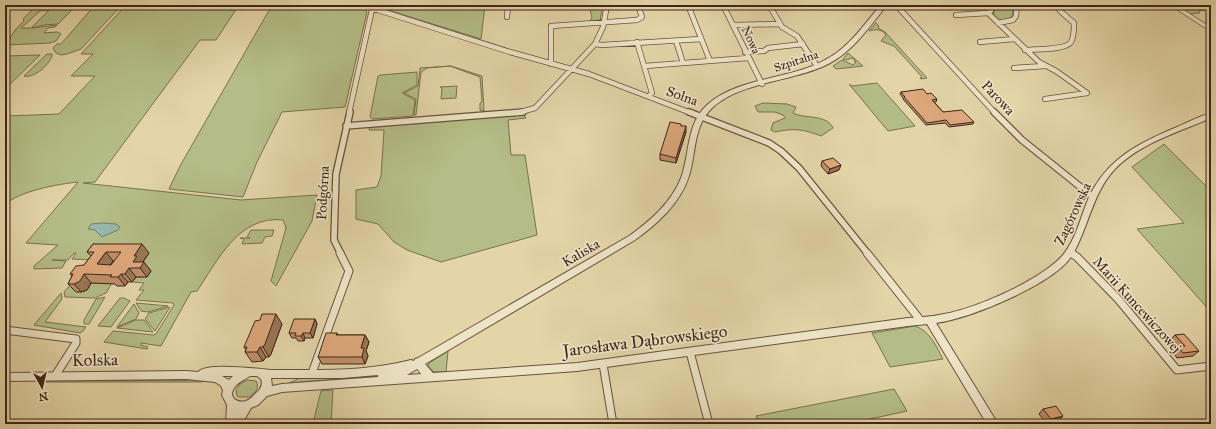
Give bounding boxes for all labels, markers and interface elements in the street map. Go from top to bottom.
street label: Nowa [739,24,764,57]
street label: Szpitalna [772,47,821,75]
street label: Parowa [978,77,1018,119]
street label: Solna [664,82,700,110]
street label: Podgórna [313,165,333,221]
street label: Zagórowska [1051,180,1095,248]
street label: Kaliska [559,235,603,271]
street label: Marii Kuncewiczowej [1089,253,1185,357]
street label: Jarosława Dąbrowskiego [560,320,729,362]
street label: Kolska [72,349,119,371]
north arrow [22,367,62,407]
text: N [37,389,49,404]

